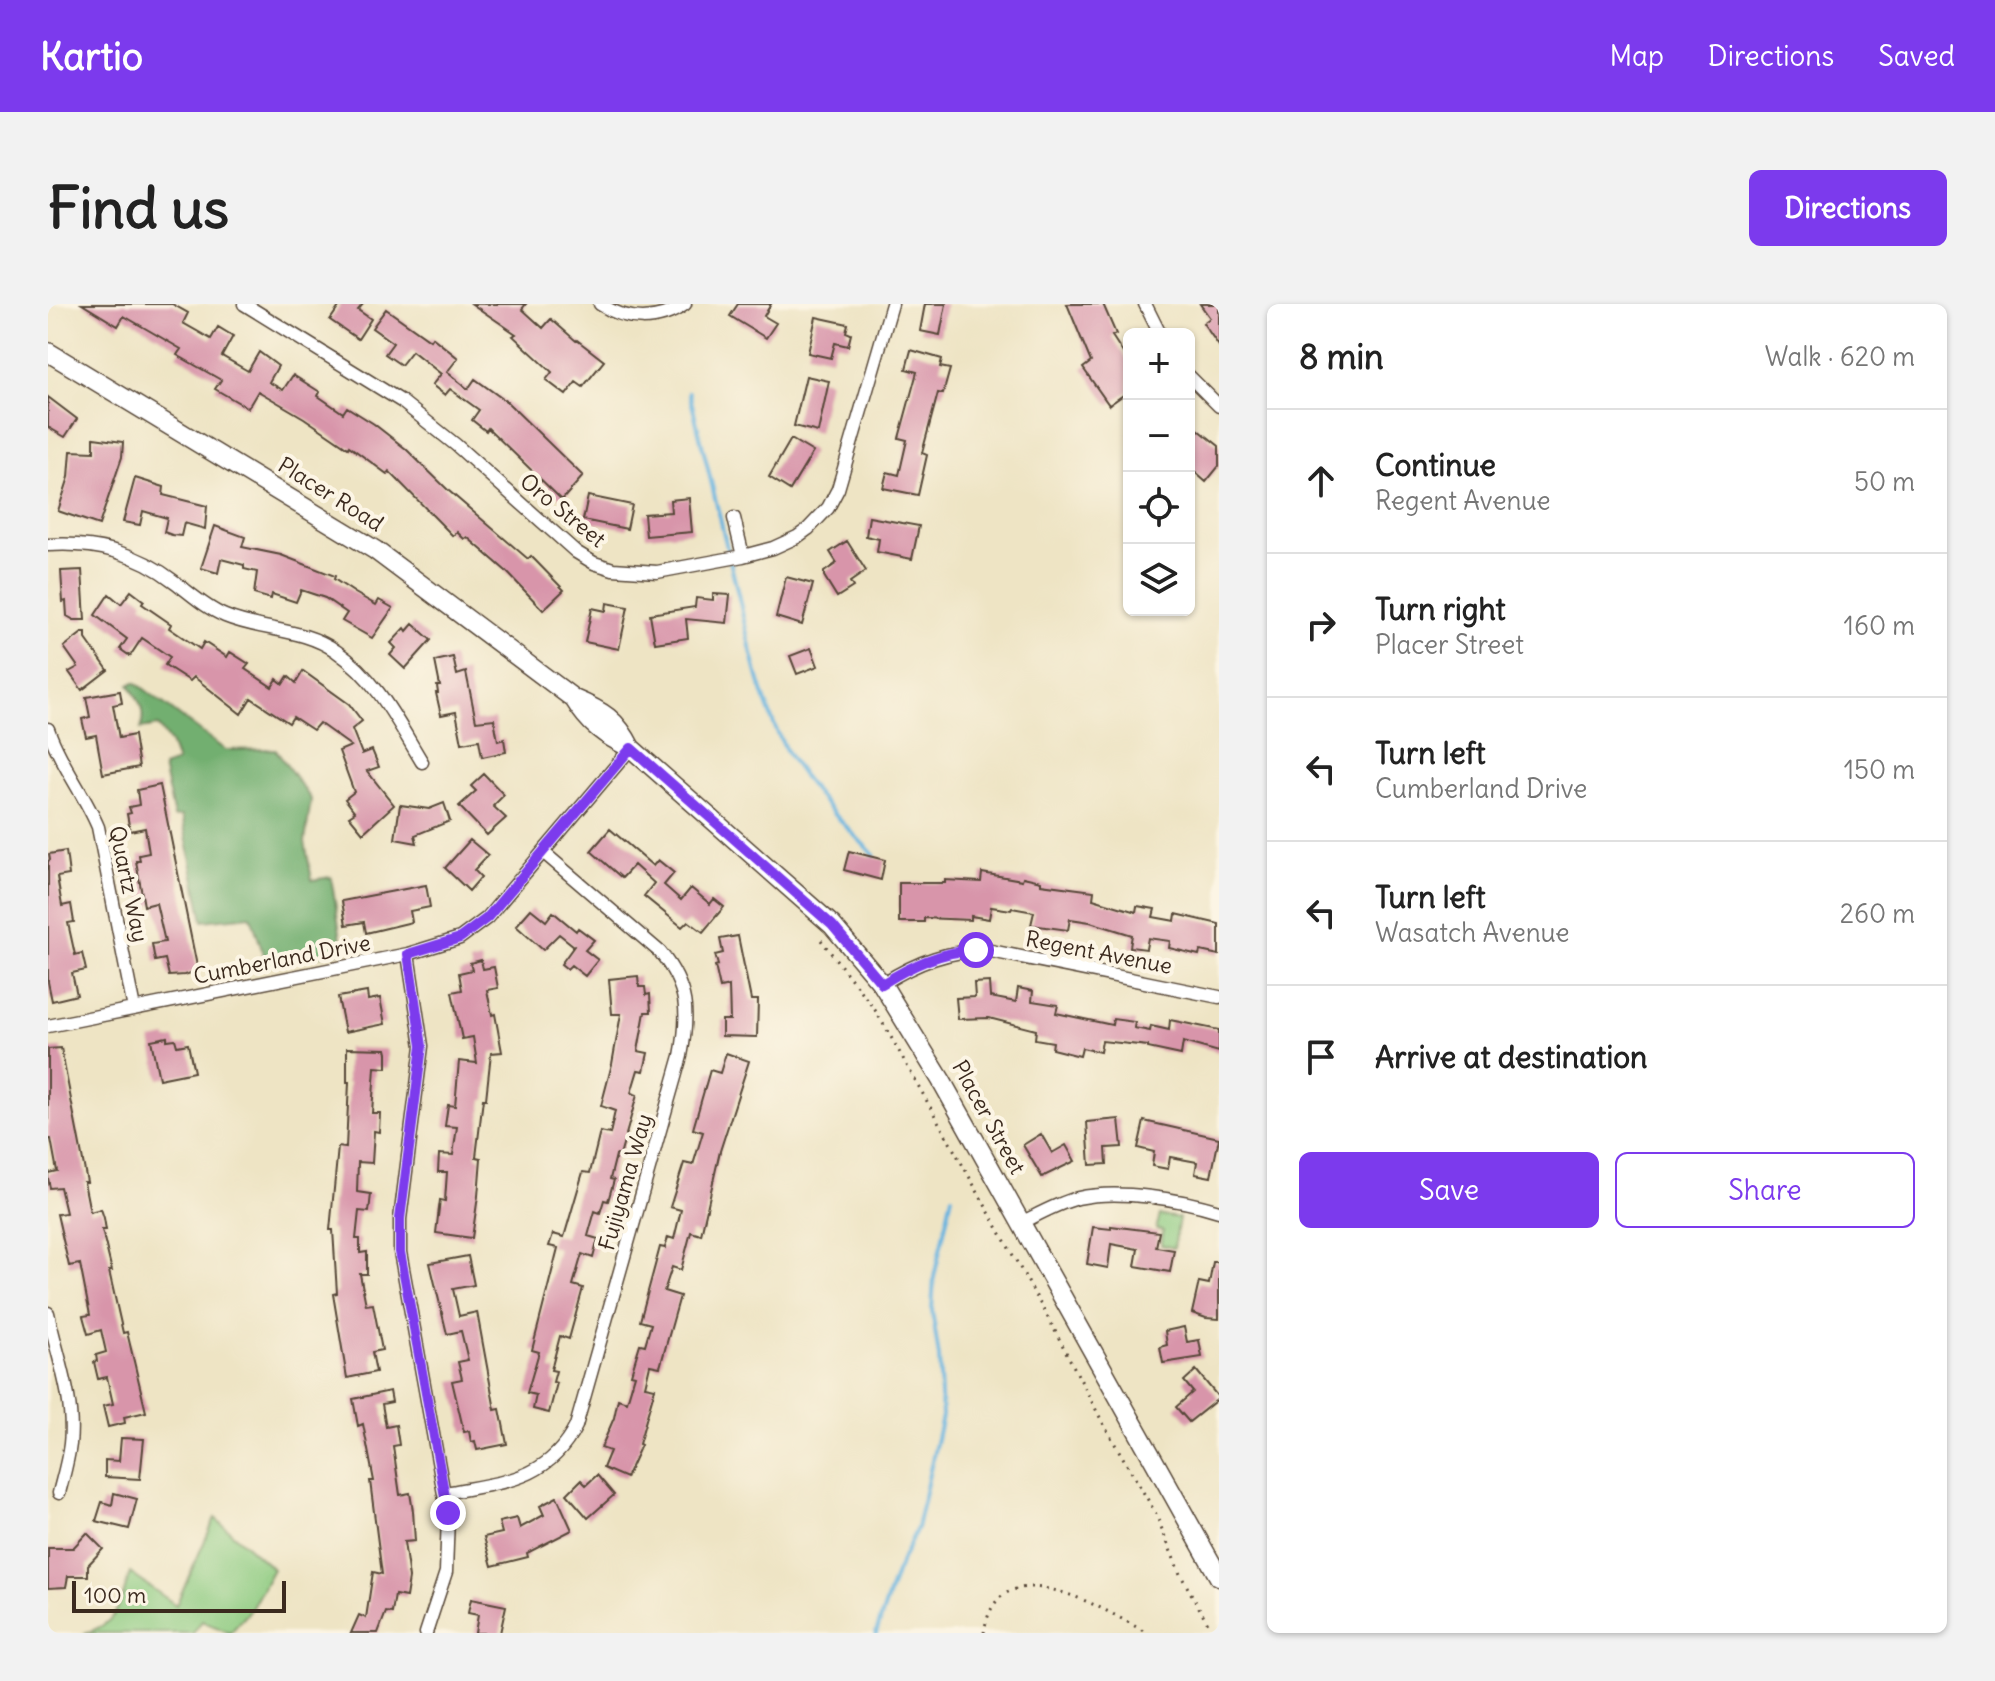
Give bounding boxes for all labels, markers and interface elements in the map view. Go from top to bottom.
text: Kartio [40,33,143,80]
text: Map [1609,38,1664,74]
text: Directions [1708,38,1834,74]
text: Saved [1878,38,1955,74]
button: Directions [1749,170,1947,246]
text: Find us [48,173,229,243]
map controls [1123,328,1195,616]
button: + [1123,328,1195,400]
text: 8 min [1299,335,1384,378]
text: Walk · 620 m [1765,340,1915,373]
button: − [1123,400,1195,472]
text: Continue [1375,446,1496,484]
street label: Placer Road [273,451,389,537]
icon: ahead [1299,459,1343,503]
text: 50 m [1854,465,1915,498]
street label: Oro Street [515,467,611,553]
button: locate [1123,472,1195,544]
text: Regent Avenue [1375,484,1550,517]
button: layers [1123,544,1195,616]
text: Turn right [1375,590,1506,628]
icon: right [1299,603,1343,647]
text: 160 m [1844,609,1915,642]
text: Placer Street [1375,628,1524,661]
text: Turn left [1375,734,1486,772]
icon: left [1299,747,1343,791]
text: 150 m [1844,753,1915,786]
text: Cumberland Drive [1375,772,1587,805]
street label: Quartz Way [103,823,155,945]
text: Turn left [1375,878,1486,916]
icon: left [1299,891,1343,935]
text: 260 m [1840,897,1915,930]
text: Wasatch Avenue [1375,916,1570,949]
street label: Regent Avenue [1023,924,1175,980]
street label: Cumberland Drive [191,928,373,990]
route start [958,932,994,968]
icon: arrive [1299,1035,1343,1079]
text: Arrive at destination [1375,1038,1647,1076]
street label: Placer Street [946,1055,1032,1179]
street label: Fujiyama Way [592,1111,658,1253]
button: Save [1299,1152,1599,1228]
button: Share [1615,1152,1915,1228]
route end [430,1495,466,1531]
scale bar [72,1577,286,1613]
text: 100 m [84,1581,146,1609]

